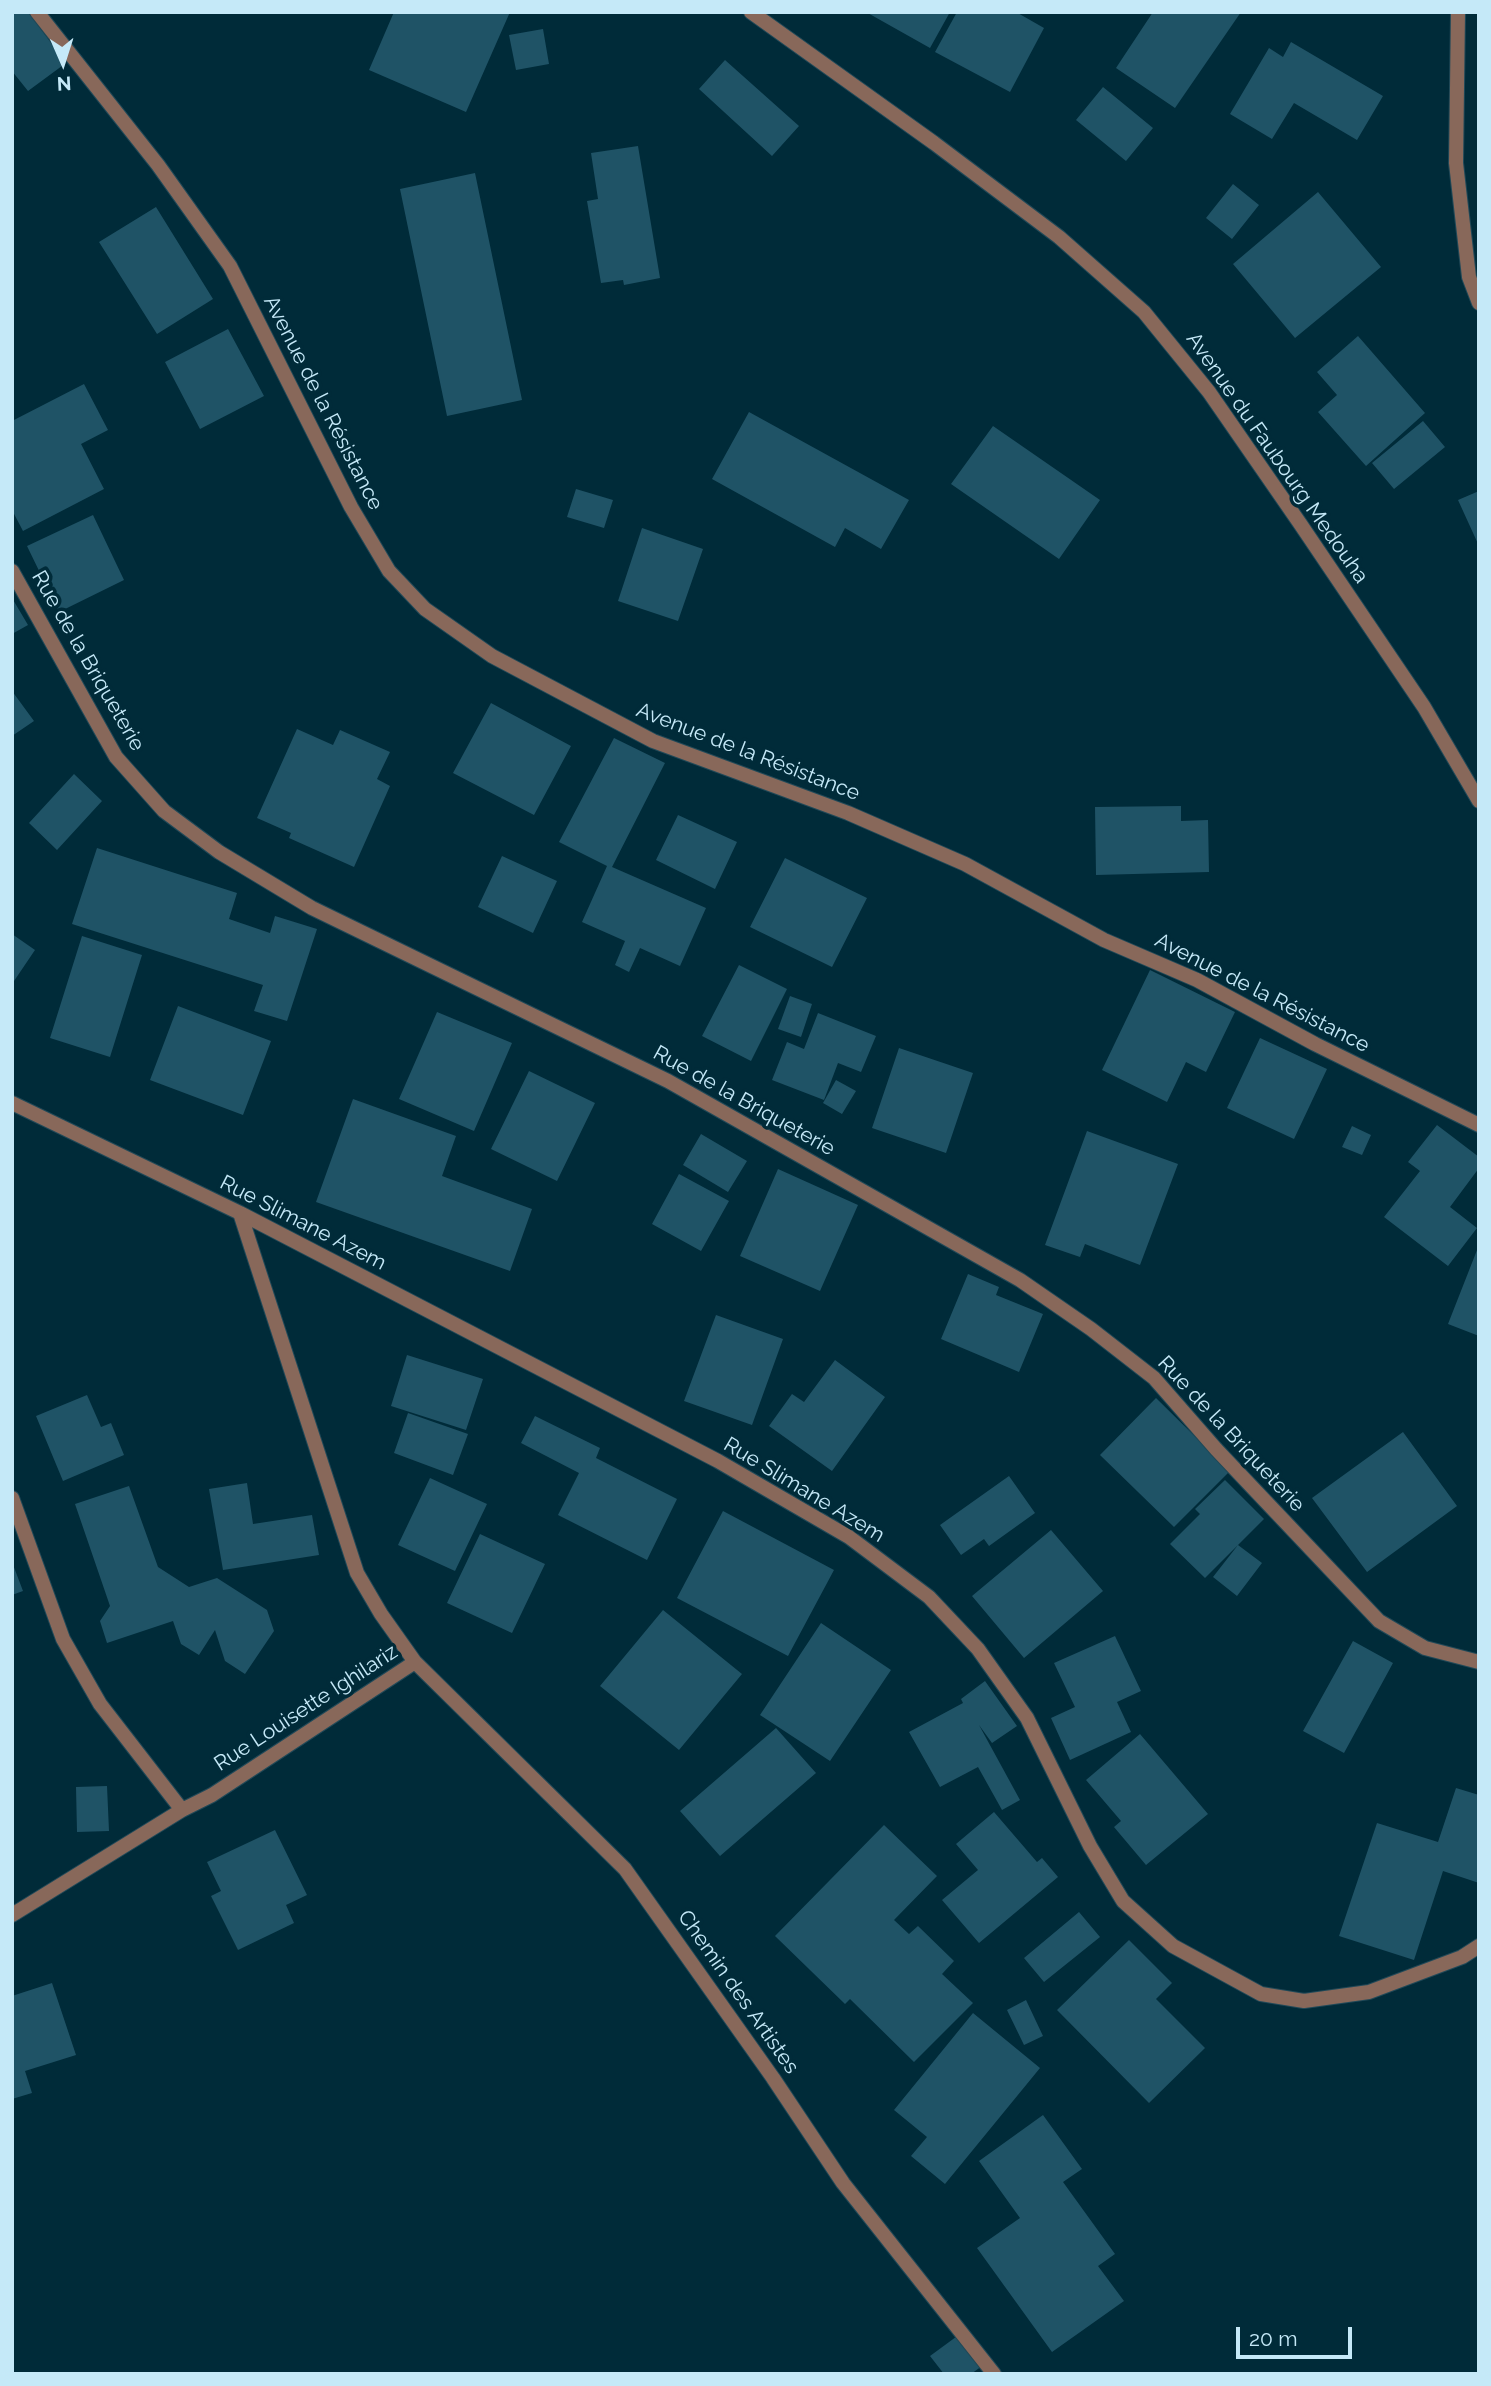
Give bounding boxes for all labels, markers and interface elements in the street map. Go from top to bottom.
north arrow [28,28,98,98]
text: N [56,73,72,95]
street label: Avenue de la Résistance [258,292,388,514]
street label: Avenue du Faubourg Medouha [1181,328,1373,588]
street label: Rue de la Briqueterie [26,566,150,756]
street label: Avenue de la Résistance [633,698,863,806]
street label: Avenue de la Résistance [1151,928,1373,1058]
street label: Rue de la Briqueterie [649,1041,839,1161]
street label: Rue Slimane Azem [216,1170,390,1276]
street label: Rue de la Briqueterie [1152,1351,1310,1517]
street label: Rue Slimane Azem [719,1432,889,1548]
street label: Rue Louisette Ighilariz [210,1639,402,1777]
street label: Chemin des Artistes [672,1905,804,2079]
scale bar [1239,2312,1354,2356]
text: 20 m [1249,2326,1297,2351]

